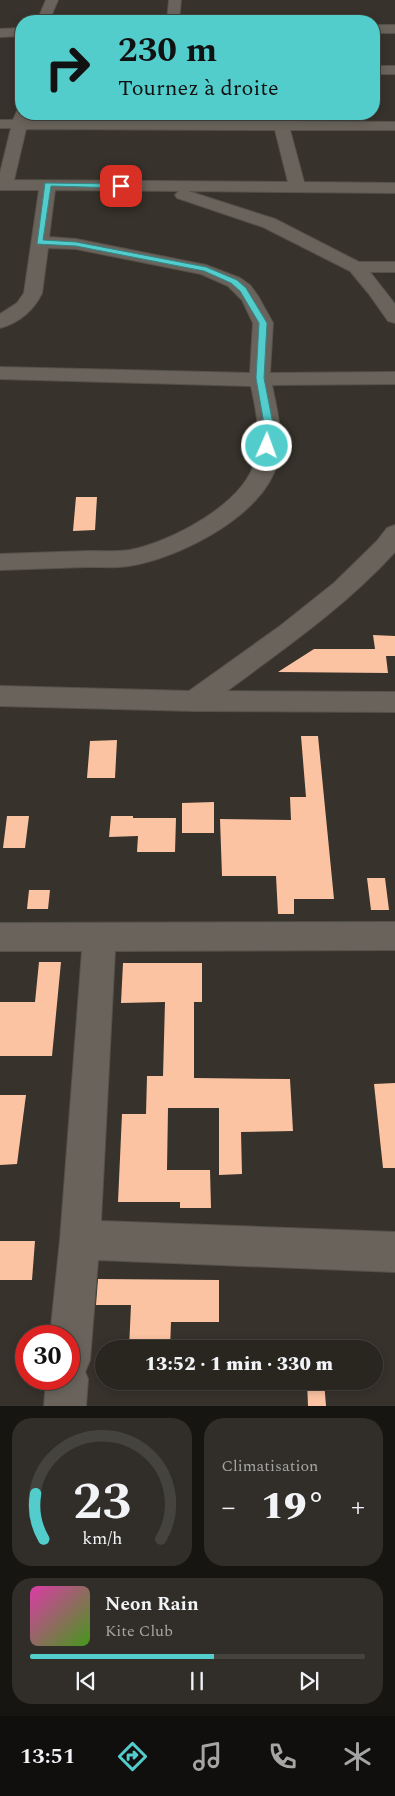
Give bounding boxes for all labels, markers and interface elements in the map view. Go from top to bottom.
text: 230 m [118,24,217,77]
icon: right [35,35,100,100]
text: Tournez à droite [118,72,279,105]
pin [100,165,142,207]
icon: arrive [107,172,135,200]
position arrow [240,419,292,471]
speed limit sign: 30 [15,1325,80,1390]
text: 13:52 · 1 min · 330 m [145,1350,333,1379]
text: Climatisation [222,1454,318,1478]
text: 23 [73,1463,131,1542]
text: 19° [261,1478,326,1536]
text: − [222,1486,236,1529]
text: + [351,1486,365,1529]
text: km/h [82,1525,122,1552]
text: Neon Rain [105,1590,199,1619]
text: Kite Club [105,1619,173,1643]
icon: previous [72,1667,100,1695]
icon: pause [183,1667,211,1695]
icon: next [295,1667,323,1695]
icon: directions [115,1739,150,1774]
icon: music [190,1739,225,1774]
icon: phone [265,1739,300,1774]
icon: climate [340,1739,375,1774]
text: 13:51 [20,1740,75,1773]

